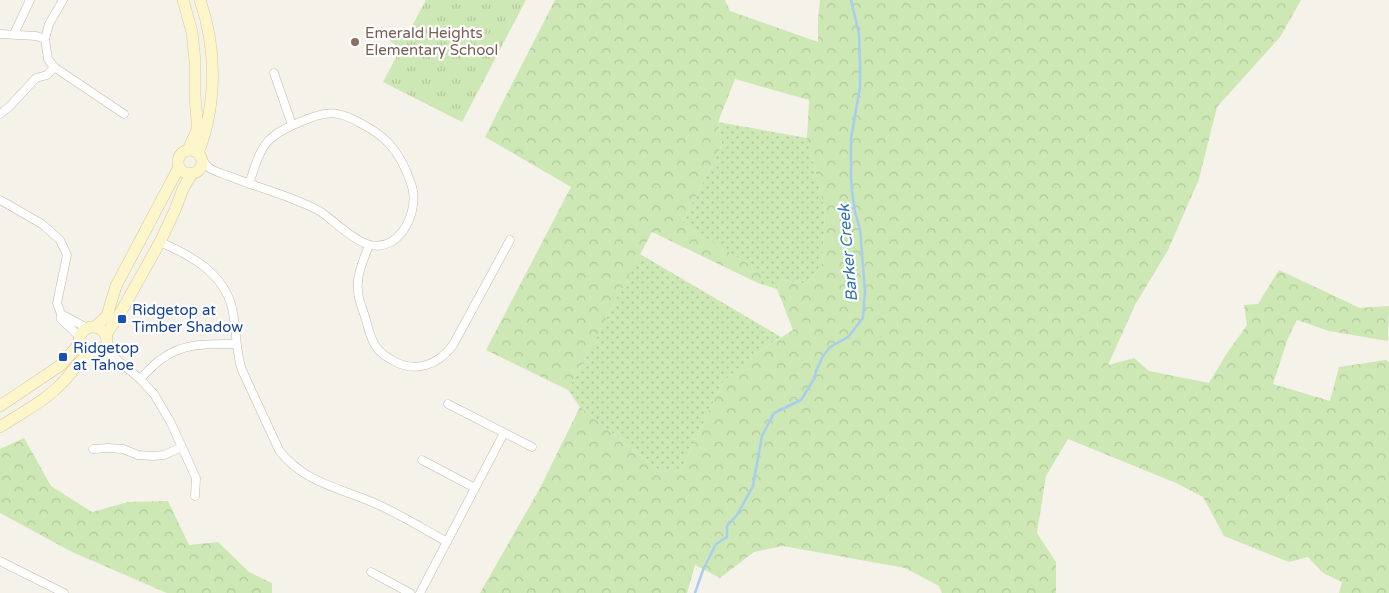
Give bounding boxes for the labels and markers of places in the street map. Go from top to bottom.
place label: Emerald Heights Elementary School [365,24,498,59]
marker: Emerald Heights Elementary School [349,36,361,48]
place label: Ridgetop at Timber Shadow [132,301,243,336]
marker: Ridgetop at Timber Shadow [116,313,128,325]
place label: Ridgetop at Tahoe [73,339,139,374]
marker: Ridgetop at Tahoe [57,351,69,363]

